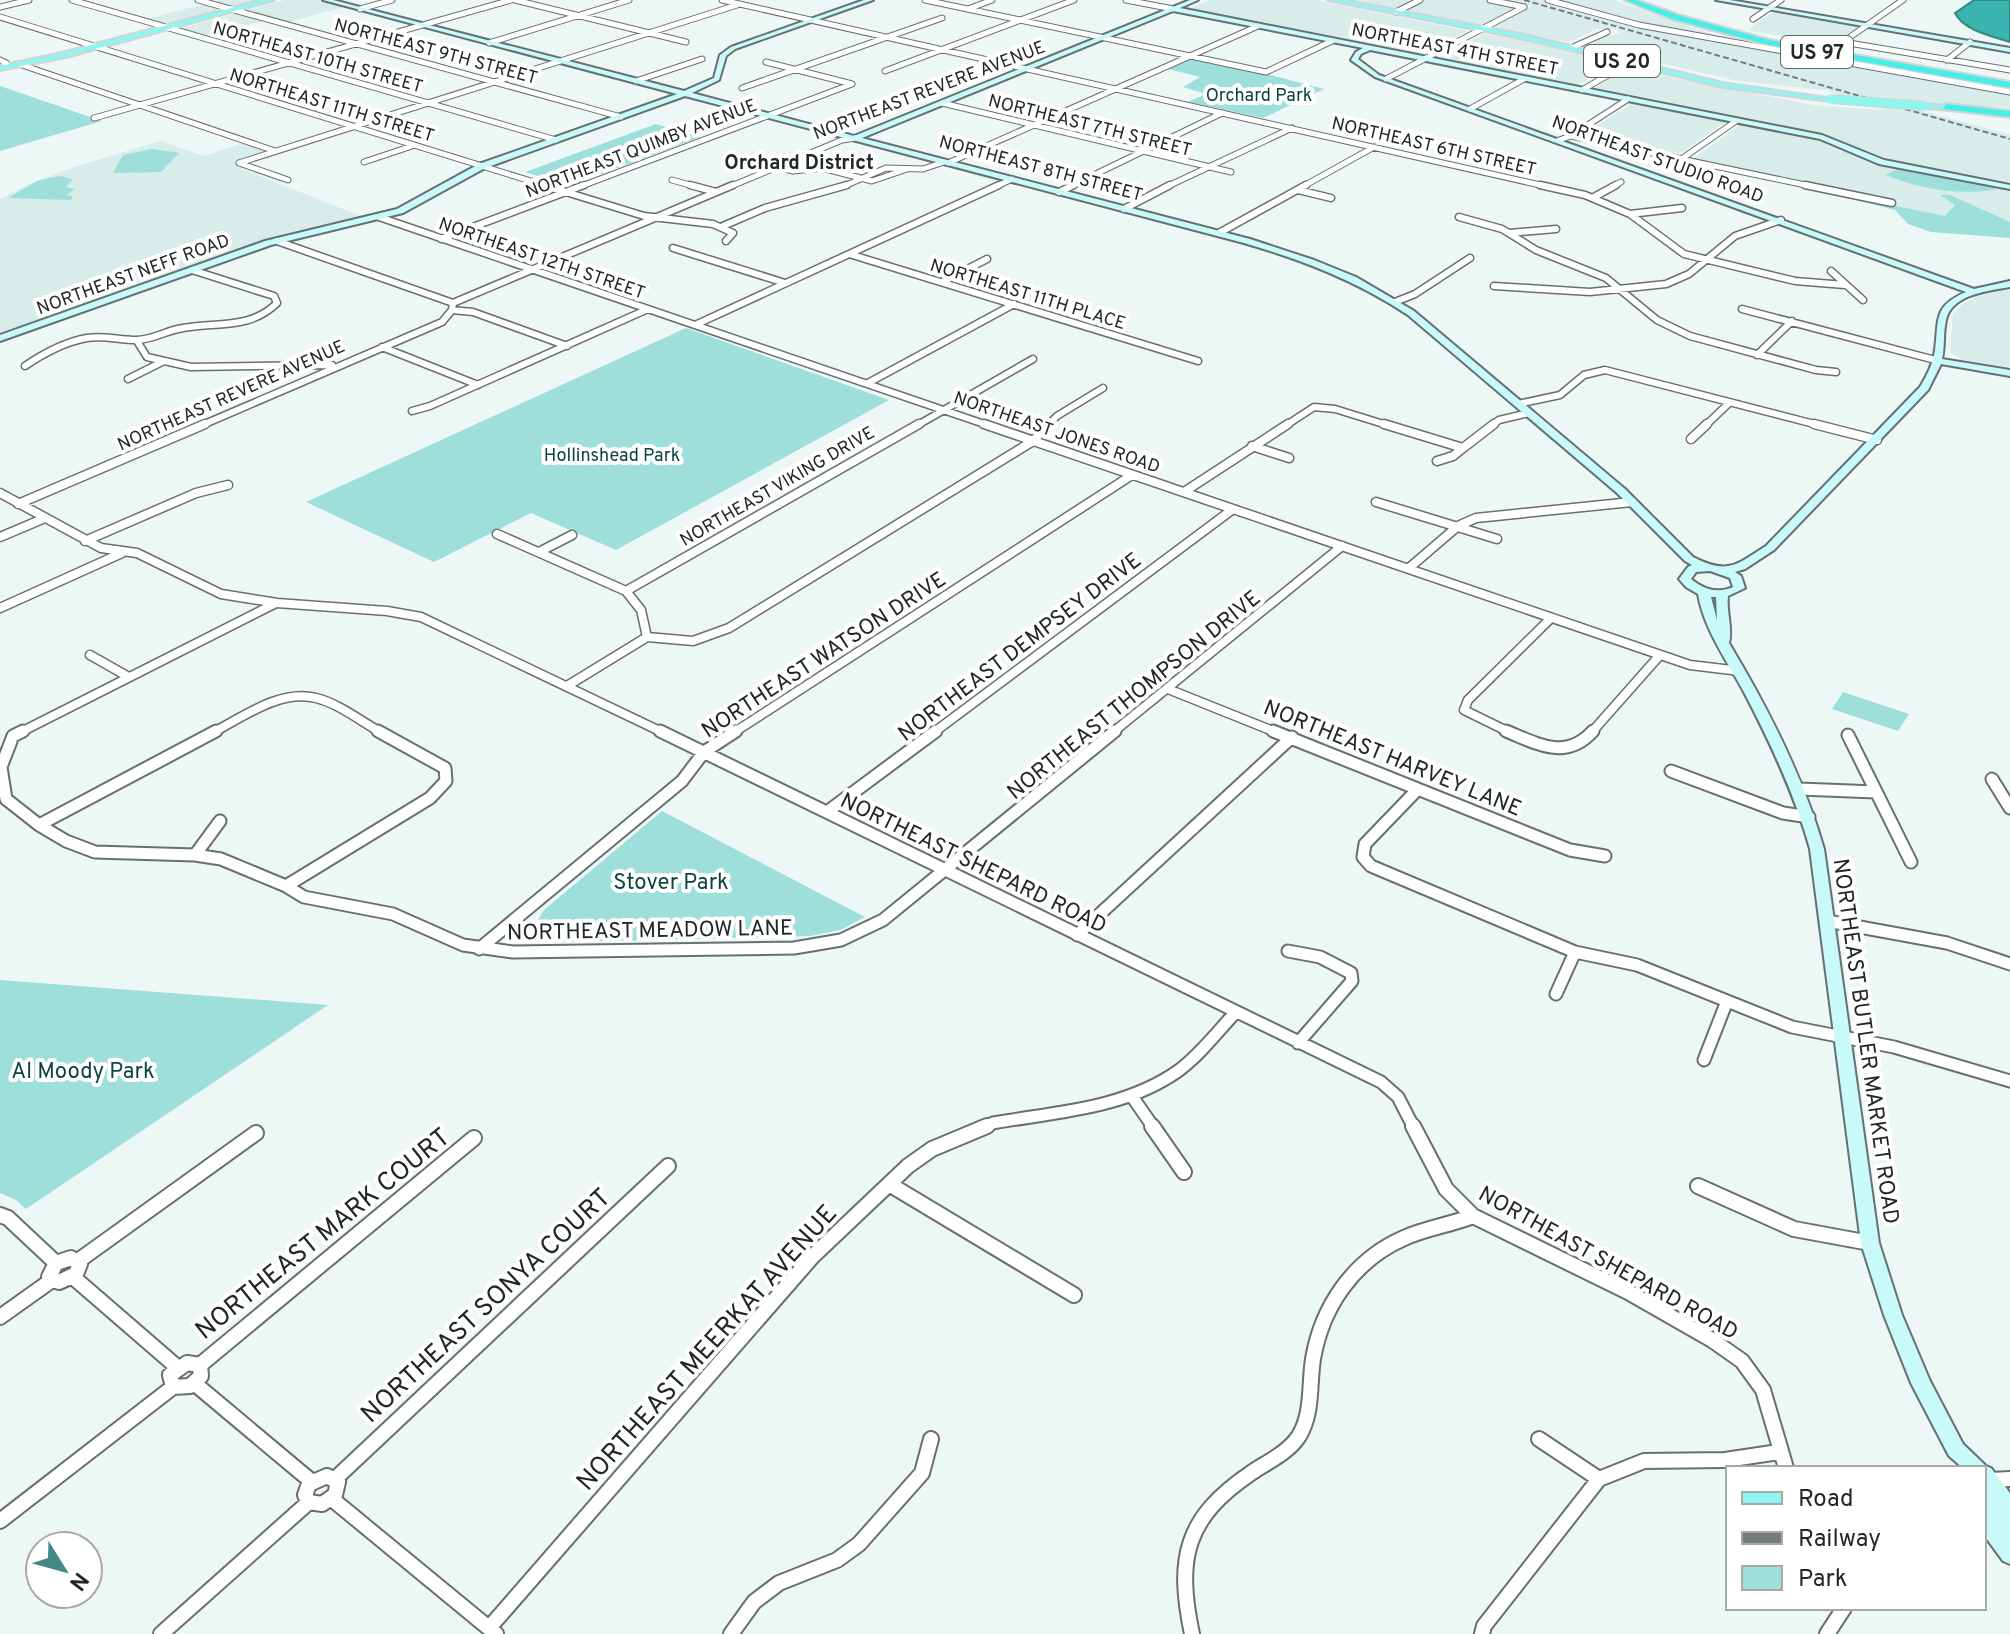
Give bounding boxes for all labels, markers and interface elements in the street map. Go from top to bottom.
street label: NORTHEAST 9TH STREET [331,14,540,91]
street label: NORTHEAST 10TH STREET [210,17,425,99]
street label: NORTHEAST 4TH STREET [1349,19,1560,82]
street label: NORTHEAST REVERE AVENUE [810,36,1049,146]
road number: US 97 [1781,36,1853,68]
road number: US 20 [1584,45,1660,77]
street label: NORTHEAST 11TH STREET [226,64,437,149]
park label: Orchard Park [1206,85,1312,108]
street label: NORTHEAST 7TH STREET [986,90,1194,163]
street label: NORTHEAST QUIMBY AVENUE [523,95,761,204]
street label: NORTHEAST STUDIO ROAD [1548,111,1767,209]
street label: NORTHEAST 6TH STREET [1329,113,1538,182]
street label: NORTHEAST 8TH STREET [936,131,1145,208]
district label: Orchard District [724,151,874,177]
street label: NORTHEAST 12TH STREET [435,213,648,306]
street label: NORTHEAST NEFF ROAD [34,230,233,321]
street label: NORTHEAST 11TH PLACE [927,255,1128,336]
street label: NORTHEAST REVERE AVENUE [114,336,349,457]
street label: NORTHEAST JONES ROAD [950,387,1163,480]
street label: NORTHEAST VIKING DRIVE [676,422,879,553]
park label: Hollinshead Park [544,445,680,468]
street label: NORTHEAST DEMPSEY DRIVE [894,548,1147,748]
street label: NORTHEAST WATSON DRIVE [697,567,952,745]
street label: NORTHEAST THOMPSON DRIVE [1002,585,1267,807]
street label: NORTHEAST HARVEY LANE [1259,695,1525,824]
street label: NORTHEAST SHEPARD ROAD [835,788,1110,941]
street label: NORTHEAST BUTLER MARKET ROAD [1825,857,1904,1226]
park label: Stover Park [613,870,729,897]
street label: NORTHEAST MEADOW LANE [507,916,793,947]
park label: Al Moody Park [11,1059,155,1086]
street label: NORTHEAST MARK COURT [189,1122,458,1348]
street label: NORTHEAST SHEPARD ROAD [1473,1181,1742,1347]
street label: NORTHEAST SONYA COURT [355,1182,619,1431]
street label: NORTHEAST MEERKAT AVENUE [570,1199,845,1499]
legend [1726,1466,1986,1610]
text: Road [1798,1485,1854,1515]
text: Railway [1798,1525,1881,1555]
north arrow [24,1530,104,1610]
text: Park [1798,1565,1848,1595]
text: N [62,1566,94,1595]

